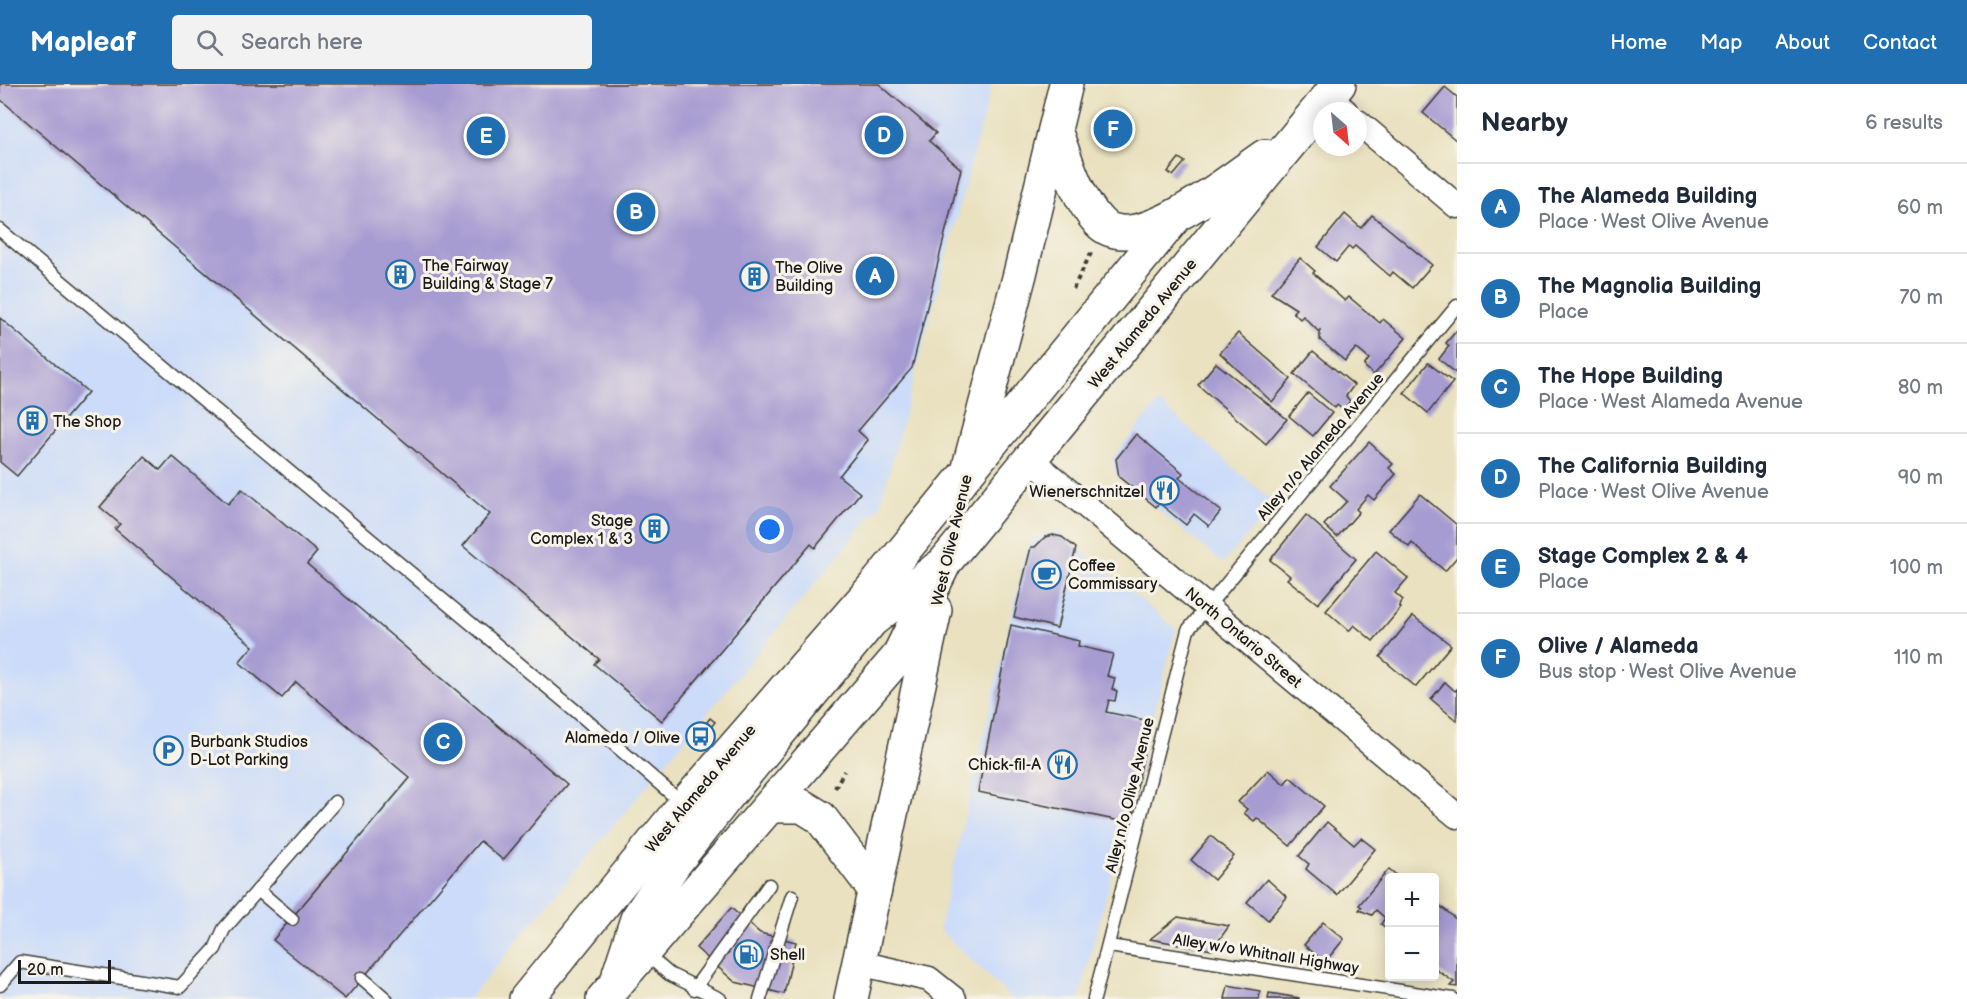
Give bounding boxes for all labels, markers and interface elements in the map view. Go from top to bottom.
search box [172,15,592,69]
text: Mapleaf [30,26,136,59]
icon: search [193,26,226,59]
text: Search here [241,29,363,56]
text: Home [1610,30,1667,55]
text: Map [1700,30,1742,55]
text: About [1775,30,1830,55]
text: Contact [1863,30,1937,55]
north arrow [1313,102,1367,156]
pin: F [1094,106,1132,152]
text: Nearby [1481,108,1568,139]
text: 6 results [1865,111,1943,135]
pin: D [864,112,904,158]
pin: E [466,113,506,158]
text: The Alameda Building [1538,183,1757,210]
pin: B [616,190,656,234]
text: A [1494,196,1507,220]
text: 60 m [1897,196,1943,220]
text: Place · West Olive Avenue [1538,210,1769,234]
pin: A [856,254,894,298]
street label: West Alameda Avenue [1085,255,1202,393]
place label: The Fairway Building & Stage 7 [422,257,553,294]
building icon: The Fairway Building & Stage 7 [385,258,417,290]
place label: The Olive Building [775,259,843,296]
building icon: The Olive Building [738,260,770,292]
text: The Magnolia Building [1538,273,1761,300]
text: B [1493,286,1508,310]
text: 70 m [1899,286,1943,310]
text: Place [1538,300,1589,324]
text: The Hope Building [1538,363,1723,390]
street label: Alley n/o Alameda Avenue [1254,369,1389,525]
text: C [1493,376,1508,400]
text: 80 m [1898,376,1943,400]
text: Place · West Alameda Avenue [1538,390,1803,414]
building icon: The Shop [16,405,48,437]
place label: The Shop [53,413,121,432]
text: The California Building [1538,453,1767,480]
text: D [1494,466,1507,490]
text: 90 m [1898,466,1943,490]
street label: West Olive Avenue [928,472,977,608]
restaurant icon: Wienerschnitzel [1149,475,1181,507]
text: Place · West Olive Avenue [1538,480,1769,504]
place label: Wienerschnitzel [1029,483,1144,502]
place label: Stage Complex 1 & 3 [530,512,634,549]
building icon: Stage Complex 1 & 3 [638,513,670,545]
your location [755,515,784,544]
text: Stage Complex 2 & 4 [1538,543,1748,570]
text: E [1494,556,1507,580]
text: 100 m [1890,556,1943,580]
place label: Coffee Commissary [1068,557,1158,594]
cafe icon: Coffee Commissary [1031,558,1063,590]
text: Place [1538,570,1589,594]
street label: North Ontario Street [1181,584,1305,693]
text: Olive / Alameda [1538,633,1699,660]
text: F [1494,646,1507,670]
text: 110 m [1894,646,1943,670]
text: Bus stop · West Olive Avenue [1538,660,1797,684]
street label: Alley n/o Olive Avenue [1102,715,1159,875]
pin: C [424,720,462,764]
street label: West Alameda Avenue [642,721,761,857]
bus stop icon: Alameda / Olive [685,721,717,753]
place label: Alameda / Olive [565,729,681,748]
place label: Burbank Studios D-Lot Parking [190,733,308,770]
parking icon: Burbank Studios D-Lot Parking [153,734,185,766]
restaurant icon: Chick-fil-A [1046,748,1078,780]
place label: Chick-fil-A [968,756,1041,775]
map controls [1385,873,1439,981]
button: + [1385,873,1439,927]
button: − [1385,927,1439,981]
street label: Alley w/o Whitnall Highway [1171,930,1361,979]
fuel station icon: Shell [733,938,765,970]
place label: Shell [770,946,805,965]
scale bar [18,957,111,984]
text: 20 m [27,961,63,980]

